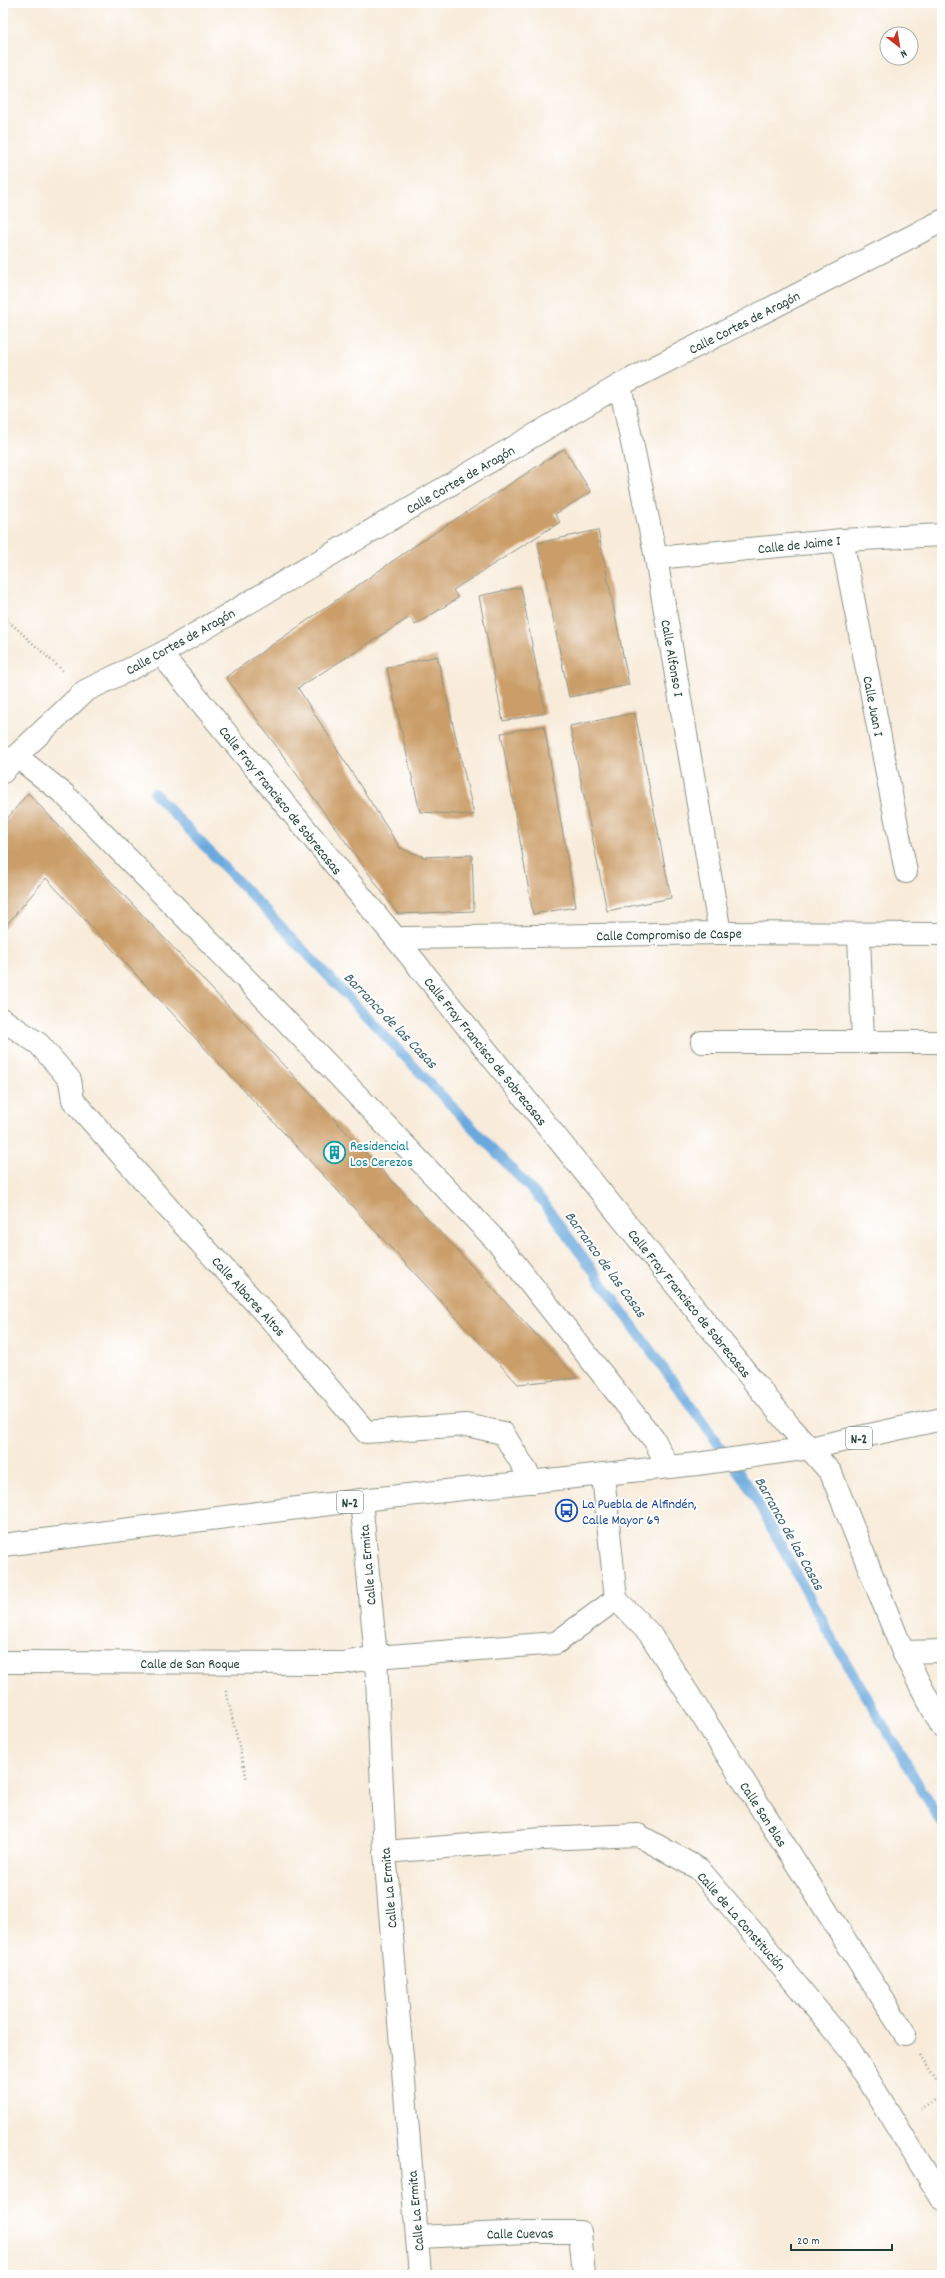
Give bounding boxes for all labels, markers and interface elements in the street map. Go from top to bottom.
north arrow [879,26,919,66]
text: N [896,45,910,61]
street label: Calle Cortes de Aragón [686,287,804,360]
street label: Calle Cortes de Aragón [403,441,519,520]
street label: Calle de Jaime I [757,532,842,560]
street label: Calle Cortes de Aragón [123,604,239,681]
street label: Calle Alfonso I [654,618,688,699]
street label: Calle Juan I [856,674,888,739]
street label: Calle Fray Francisco de Sobrecasas [213,723,346,880]
street label: Calle Compromiso de Caspe [596,925,742,947]
water label: Barranco de las Casas [338,968,442,1075]
street label: Calle Fray Francisco de Sobrecasas [418,974,551,1131]
place label: Residencial Los Cerezos [350,1137,413,1173]
building icon: Residencial Los Cerezos [322,1140,348,1166]
water label: Barranco de las Casas [558,1207,651,1324]
street label: Calle Fray Francisco de Sobrecasas [622,1226,755,1383]
street label: Calle Albares Altos [206,1253,289,1342]
road number: N-2 [846,1427,872,1449]
water label: Barranco de las Casas [748,1473,829,1595]
road number: N-2 [337,1491,363,1513]
place label: La Puebla de Alfindén, Calle Mayor 69 [582,1495,697,1531]
bus stop icon: La Puebla de Alfindén, Calle Mayor 69 [553,1498,579,1524]
street label: Calle La Ermita [355,1523,382,1606]
street label: Calle de San Roque [140,1655,240,1675]
street label: Calle San Blas [734,1778,791,1852]
street label: Calle La Ermita [376,1846,403,1929]
street label: Calle de La Constitución [692,1868,789,1977]
street label: Calle La Ermita [403,2169,430,2252]
street label: Calle Cuevas [486,2224,554,2246]
scale bar [791,2226,892,2252]
text: 20 m [797,2233,820,2250]

